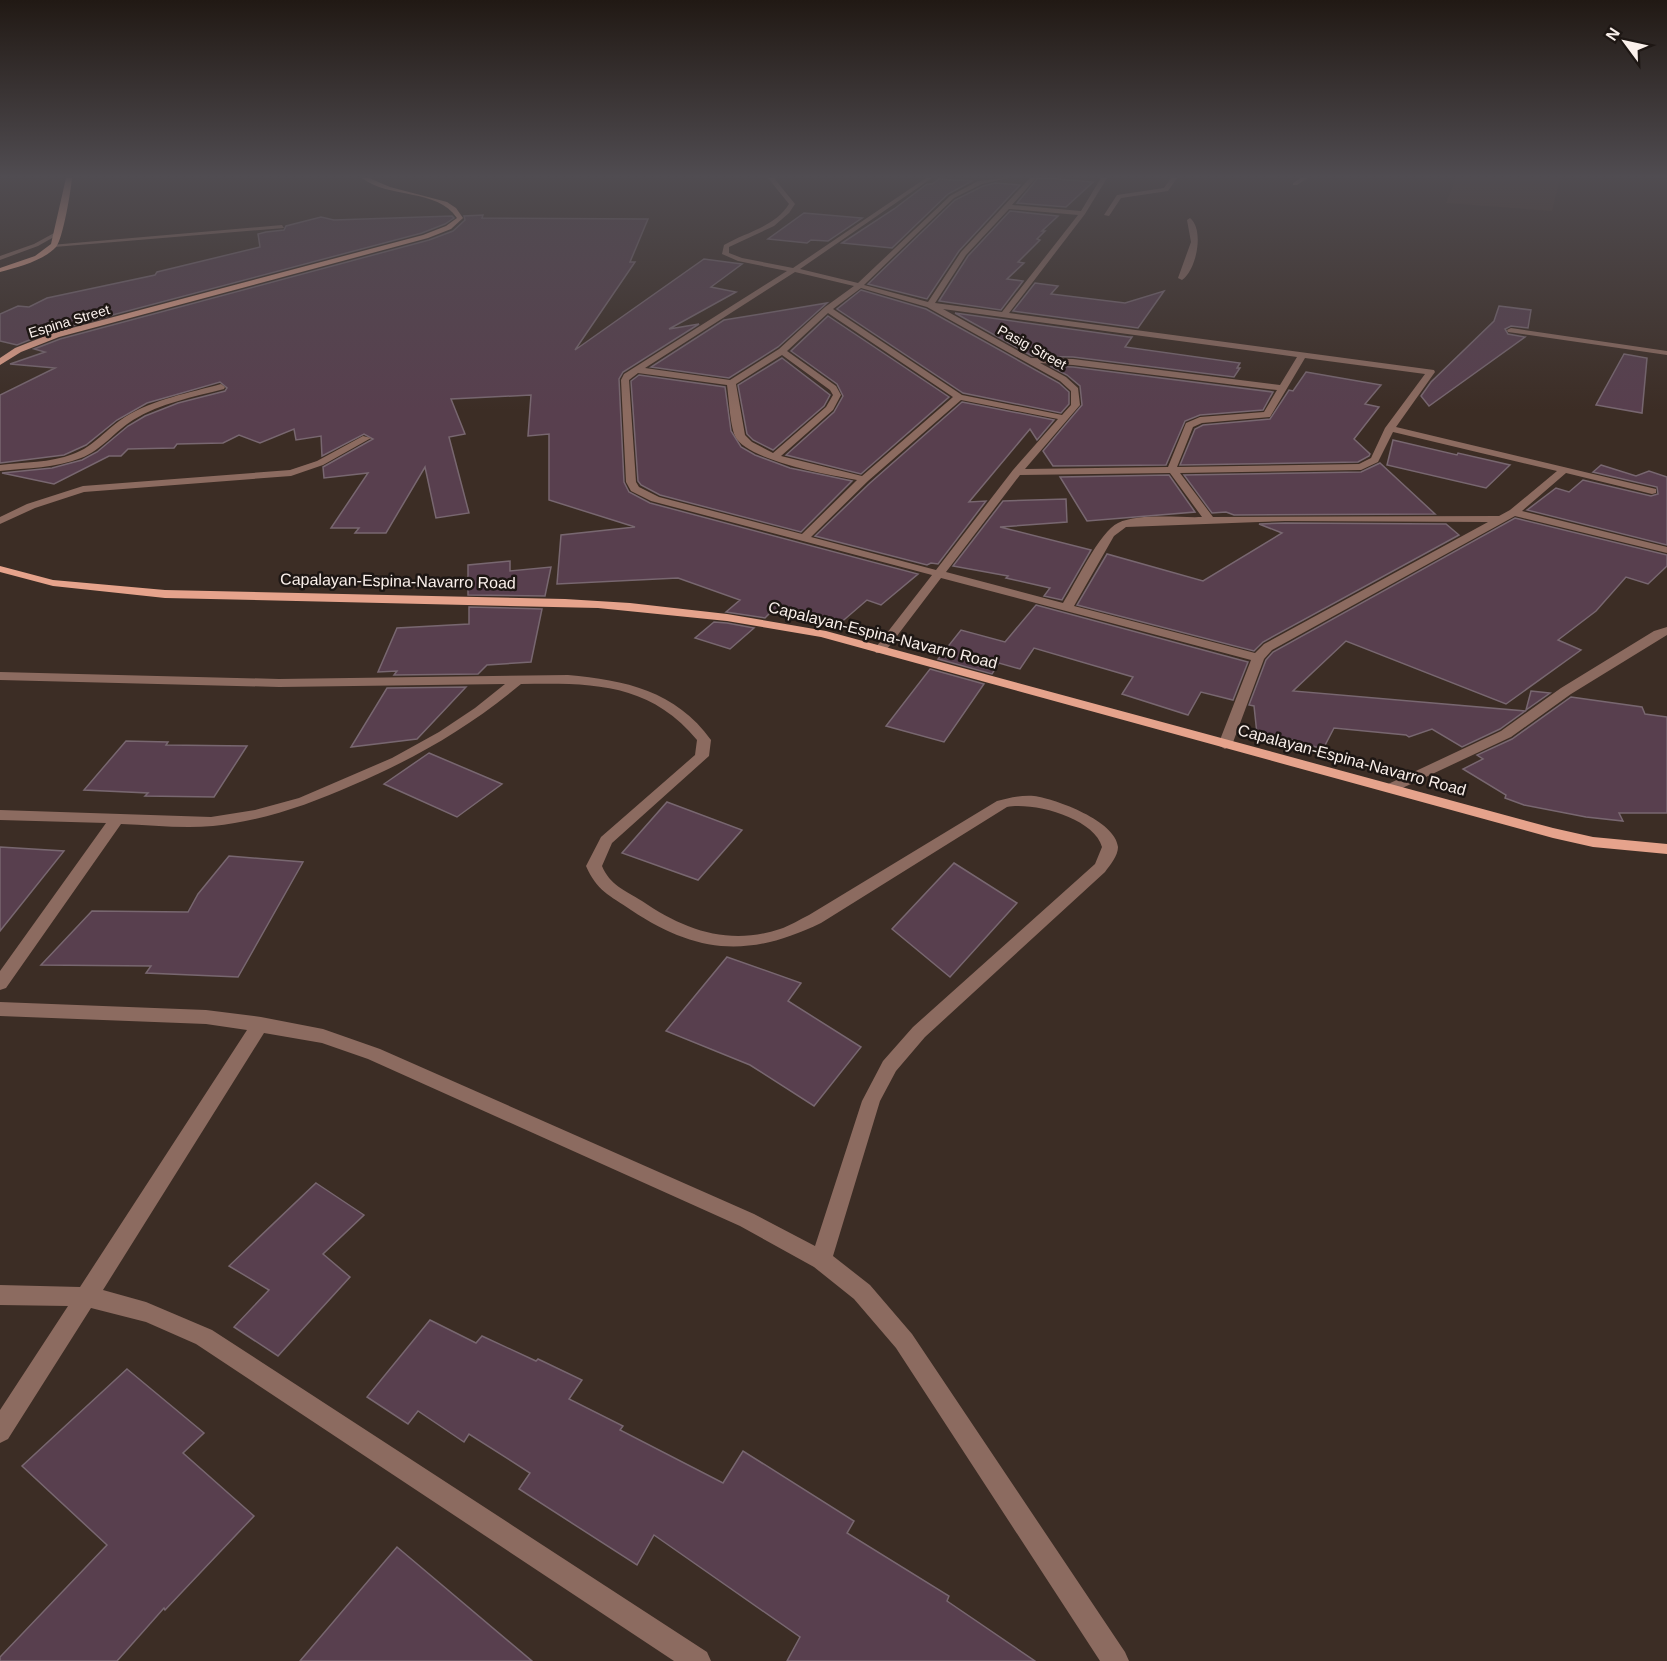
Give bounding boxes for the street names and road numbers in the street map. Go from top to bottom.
street label: Espina Street [26,301,112,341]
street label: Pasig Street [995,322,1069,373]
street label: Capalayan-Espina-Navarro Road [280,570,516,592]
street label: Capalayan-Espina-Navarro Road [767,598,999,672]
street label: Capalayan-Espina-Navarro Road [1236,721,1468,799]

